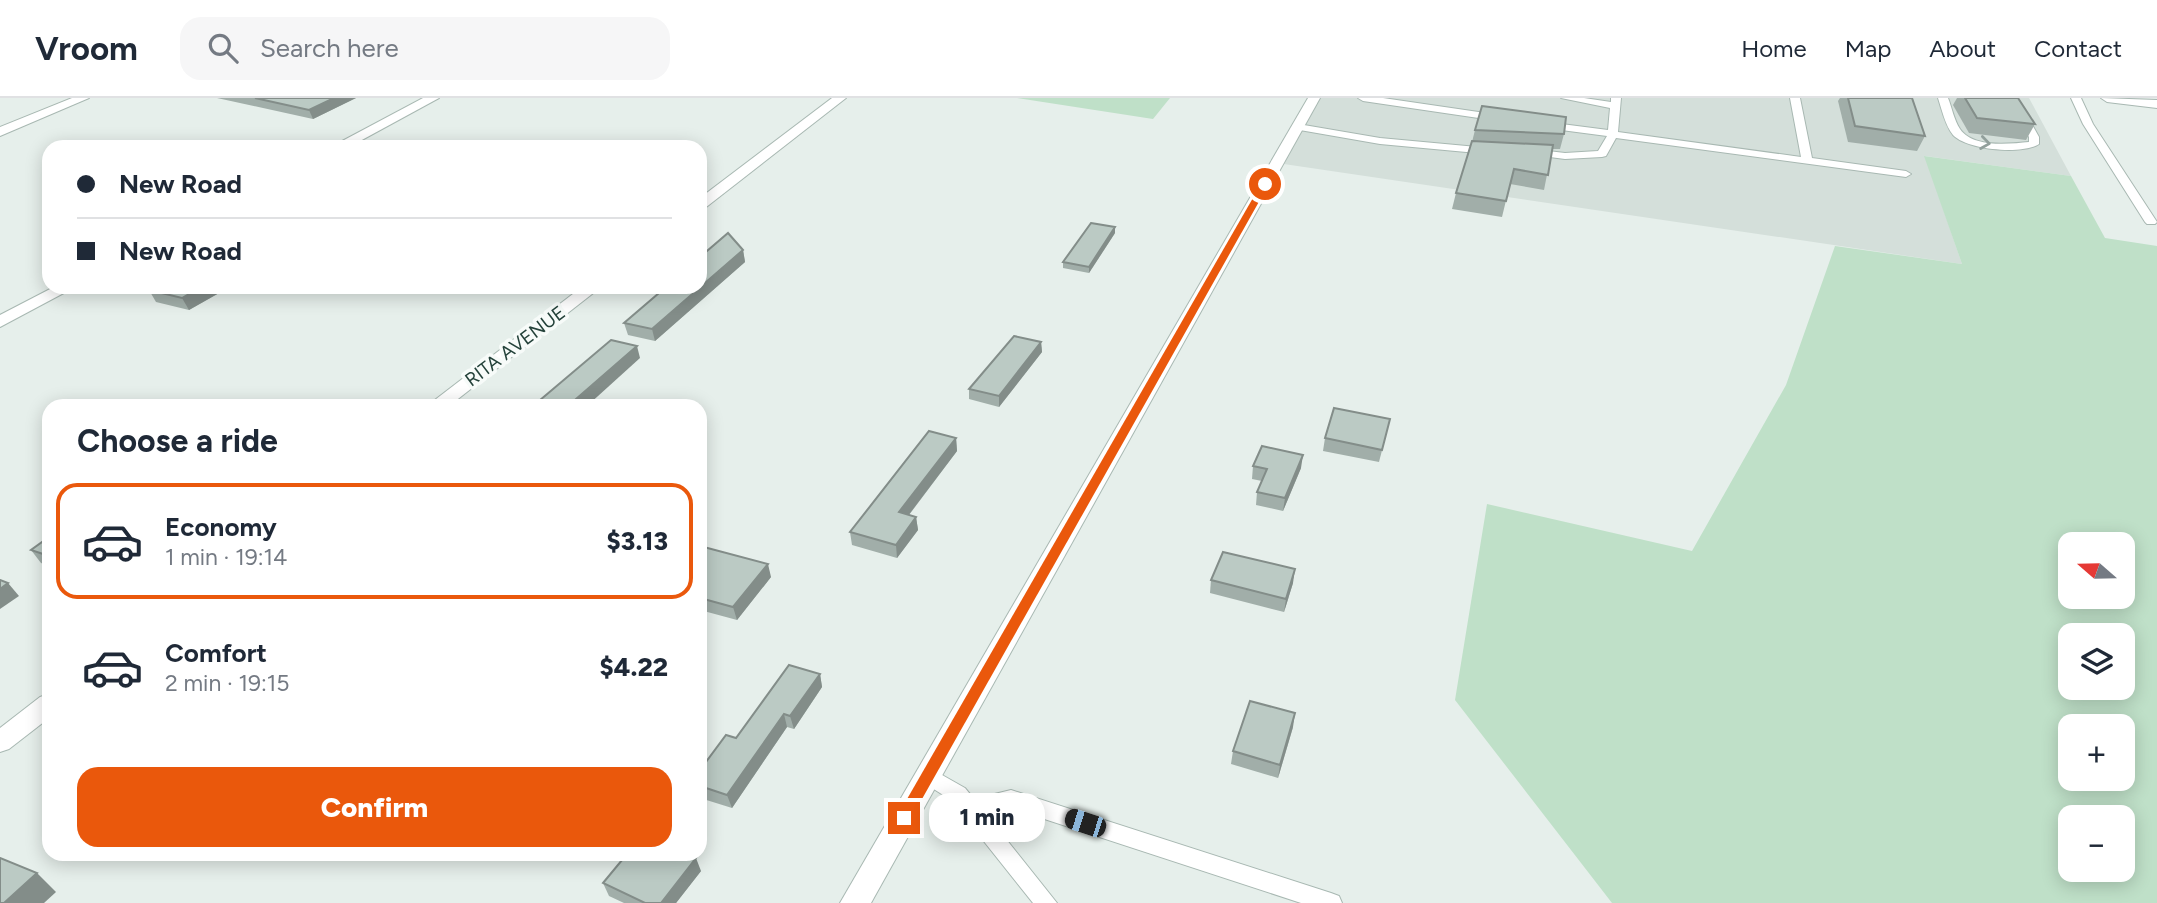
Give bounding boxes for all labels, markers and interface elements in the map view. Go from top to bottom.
search box [180,17,670,80]
text: Vroom [35,29,138,68]
icon: search [204,29,242,67]
text: Search here [260,32,399,64]
text: Home [1741,34,1807,63]
text: Map [1845,34,1891,63]
text: About [1929,34,1996,63]
text: Contact [2034,34,2122,63]
one-way arrow [1979,136,1991,151]
text: New Road [119,168,242,200]
route start [1249,168,1281,200]
text: New Road [119,235,242,267]
street label: RITA AVENUE [460,301,570,391]
text: Choose a ride [77,422,278,460]
icon: car [81,510,144,573]
text: Economy [165,511,277,543]
text: $3.13 [607,525,668,557]
north arrow [2058,532,2135,609]
map controls [2058,532,2135,882]
text: 1 min · 19:14 [165,543,287,571]
button: layers [2058,623,2135,700]
icon: car [81,636,144,699]
text: Comfort [165,637,267,669]
text: $4.22 [600,651,668,683]
text: 2 min · 19:15 [165,669,290,697]
button: + [2058,714,2135,791]
button: Confirm [77,767,672,847]
callout: 1 min [928,794,1044,842]
route end [888,802,920,834]
text: 1 min [960,803,1014,831]
button: − [2058,805,2135,882]
car [1062,807,1109,839]

